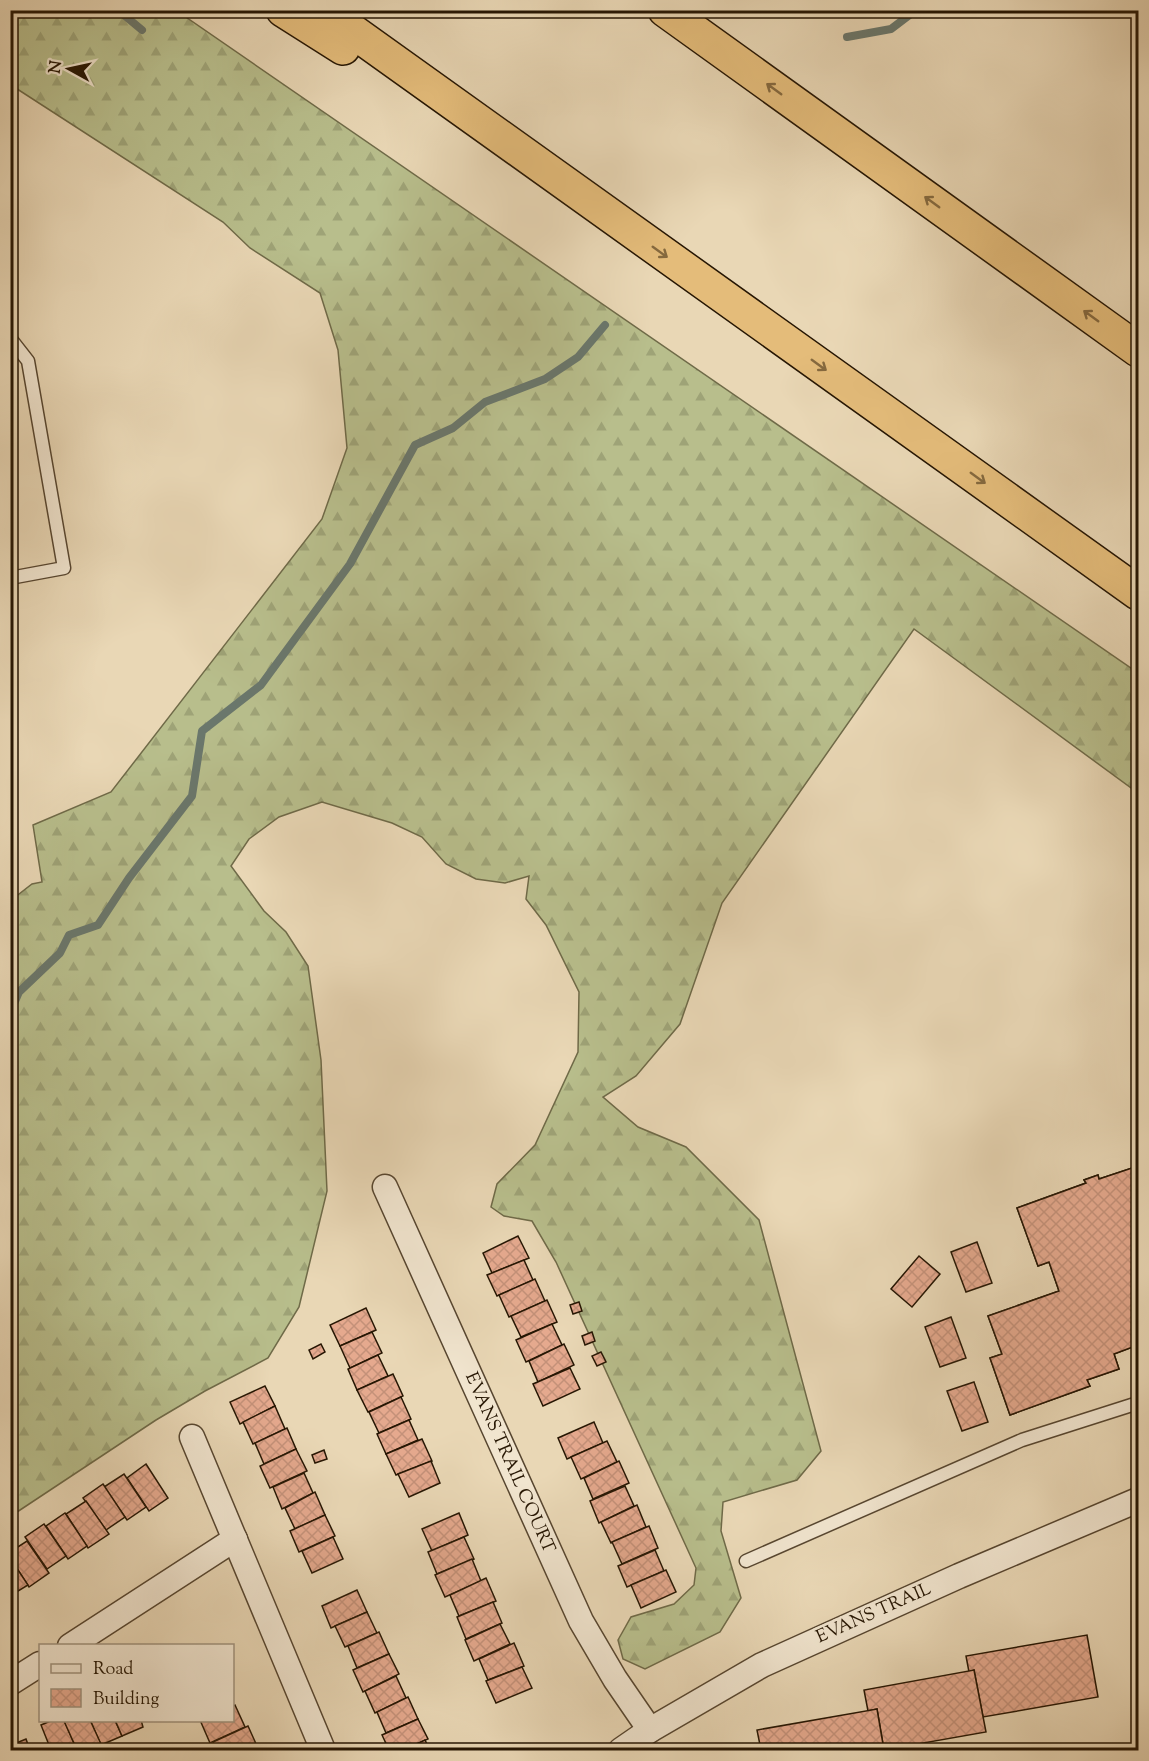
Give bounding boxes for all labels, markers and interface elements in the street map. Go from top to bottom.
north arrow [39,39,99,99]
text: N [44,59,69,75]
one-way arrow [766,82,782,95]
one-way arrow [925,196,941,208]
one-way arrow [652,246,668,258]
one-way arrow [1083,310,1099,322]
one-way arrow [811,359,827,371]
one-way arrow [969,472,985,484]
street label: EVANS TRAIL COURT [457,1368,561,1558]
street label: EVANS TRAIL [812,1577,936,1651]
legend [39,1644,234,1722]
text: Road [93,1657,133,1683]
text: Building [93,1687,159,1713]

